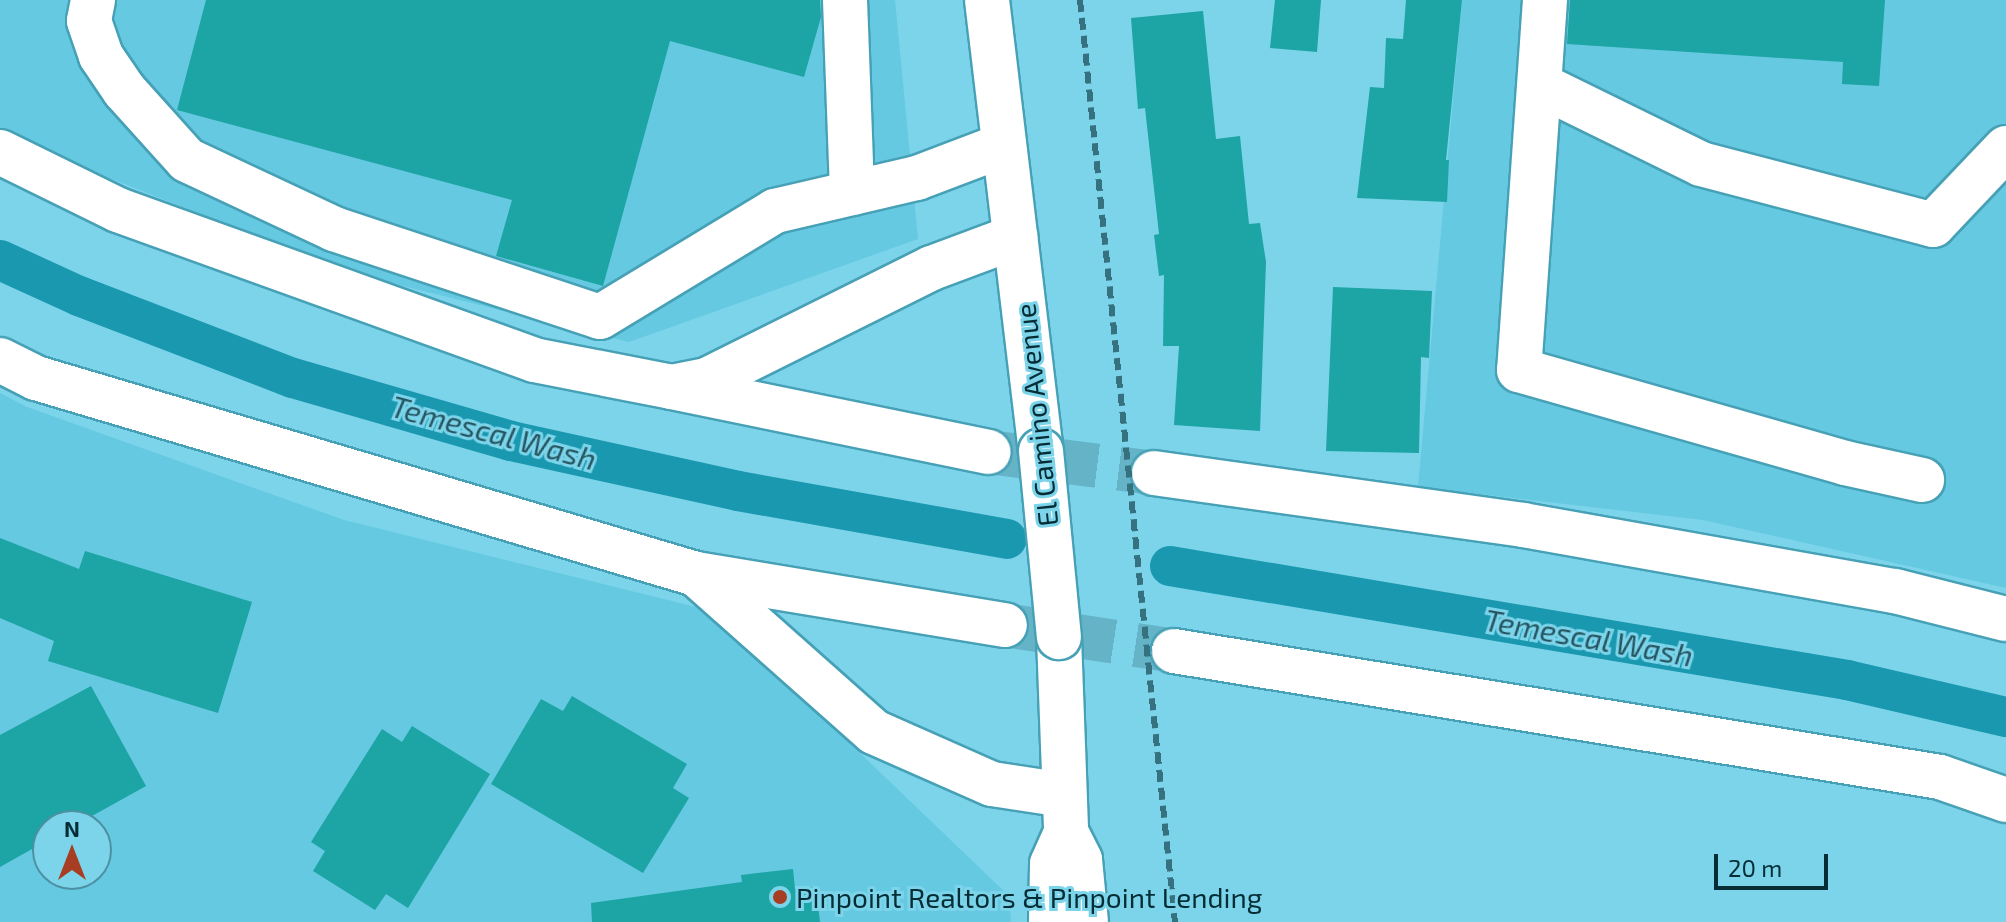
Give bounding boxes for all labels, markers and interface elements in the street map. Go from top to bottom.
street label: El Camino Avenue [1008,301,1064,529]
water label: Temescal Wash [387,387,601,477]
water label: Temescal Wash [1481,601,1697,673]
north arrow [32,810,112,890]
text: N [64,815,80,841]
scale bar [1718,838,1832,888]
text: 20 m [1728,853,1782,882]
place label: Pinpoint Realtors & Pinpoint Lending [796,880,1262,914]
marker: Pinpoint Realtors & Pinpoint Lending [771,888,789,906]

